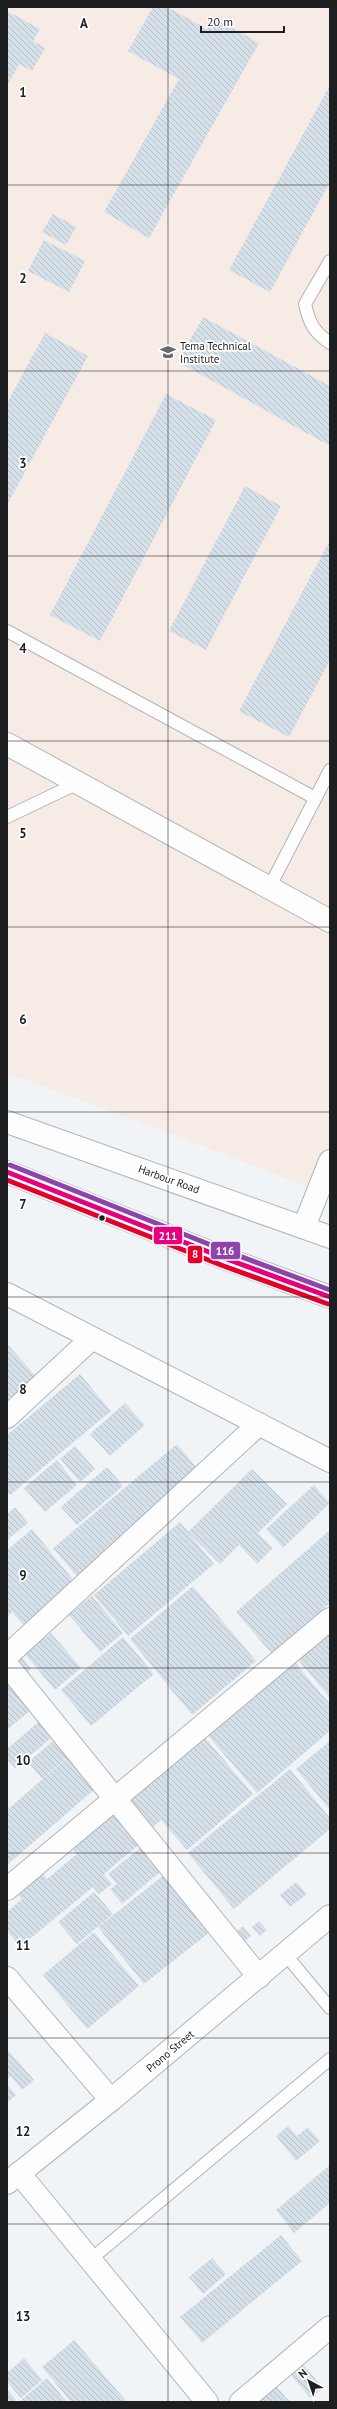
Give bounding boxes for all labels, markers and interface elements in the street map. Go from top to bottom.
scale bar [201,8,284,34]
text: 20 m [207,14,233,29]
text: A [80,15,88,32]
text: 1 [19,84,27,101]
text: 2 [19,270,27,287]
place label: Tema Technical Institute [180,339,252,366]
school or university icon: Tema Technical Institute [159,343,177,361]
text: 3 [19,455,27,472]
text: 4 [19,640,27,657]
text: 5 [19,825,27,842]
text: 6 [19,1011,27,1028]
street label: Harbour Road [136,1161,202,1197]
text: 7 [19,1196,27,1213]
unlabelled marker [97,1213,107,1223]
line badge: 211 [153,1226,183,1245]
text: 211 [159,1229,177,1243]
line badge: 116 [210,1241,241,1260]
text: 116 [216,1244,234,1258]
line badge: 8 [187,1245,203,1264]
text: 8 [192,1247,198,1261]
text: 8 [19,1381,27,1398]
text: 9 [19,1567,27,1584]
text: 10 [16,1752,30,1769]
text: 11 [16,1937,30,1954]
street label: Prono Street [143,2027,197,2075]
text: 12 [16,2123,30,2140]
text: 13 [16,2308,30,2325]
north arrow [289,2361,329,2401]
text: N [295,2366,310,2381]

